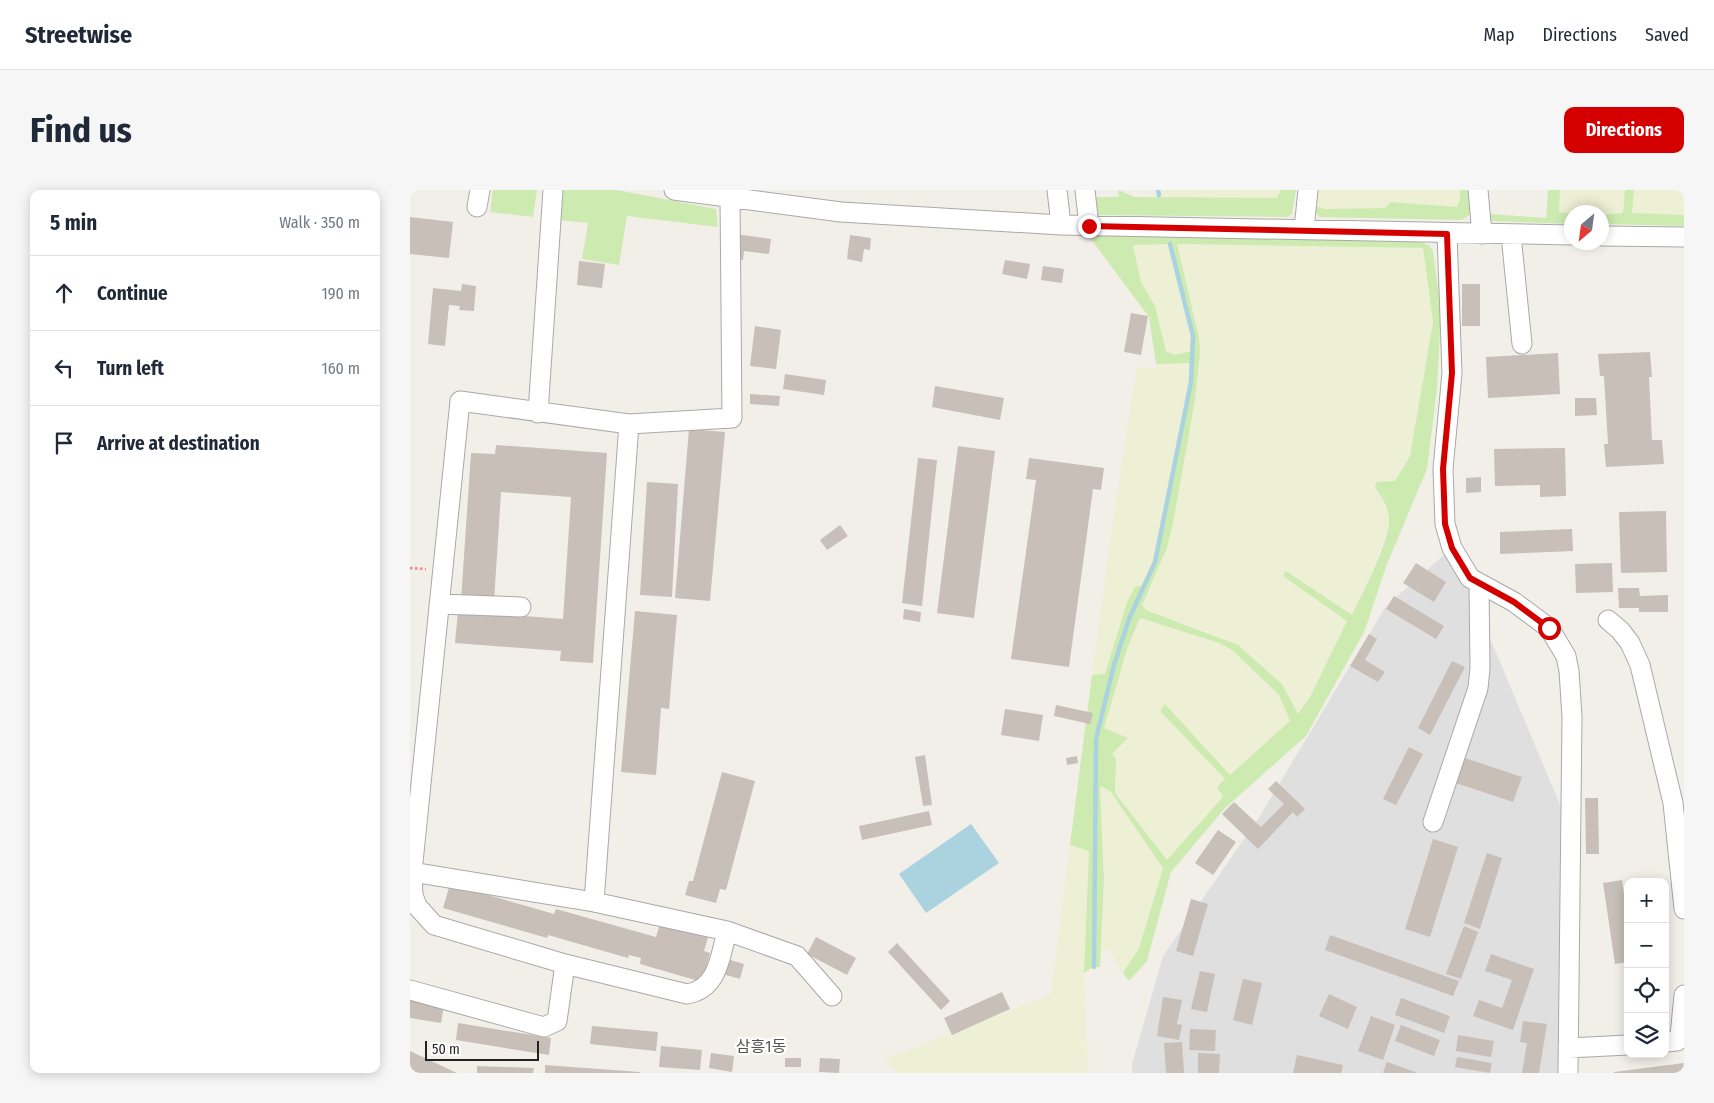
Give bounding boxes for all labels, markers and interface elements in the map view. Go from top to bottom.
text: Streetwise [25,21,132,49]
text: Map [1483,24,1515,46]
text: Directions [1543,24,1617,46]
text: Saved [1645,24,1689,46]
button: Directions [1564,107,1684,153]
text: Find us [30,109,132,151]
north arrow [1564,205,1609,250]
text: 5 min [50,210,97,236]
text: Walk · 350 m [279,213,360,232]
route end [1078,215,1101,238]
icon: ahead [50,279,78,307]
text: Continue [97,282,168,305]
text: 190 m [322,284,360,303]
icon: left [50,354,78,382]
text: Turn left [97,357,164,380]
text: 160 m [321,359,360,378]
icon: arrive [50,429,78,457]
text: Arrive at destination [97,432,260,455]
route start [1538,617,1561,640]
map controls [1624,878,1669,1058]
button: + [1624,878,1669,923]
button: − [1624,923,1669,968]
button: locate [1624,968,1669,1013]
button: layers [1624,1013,1669,1058]
district label: 삼흥1동 [736,1037,786,1056]
scale bar [425,1038,539,1061]
text: 50 m [432,1041,460,1058]

